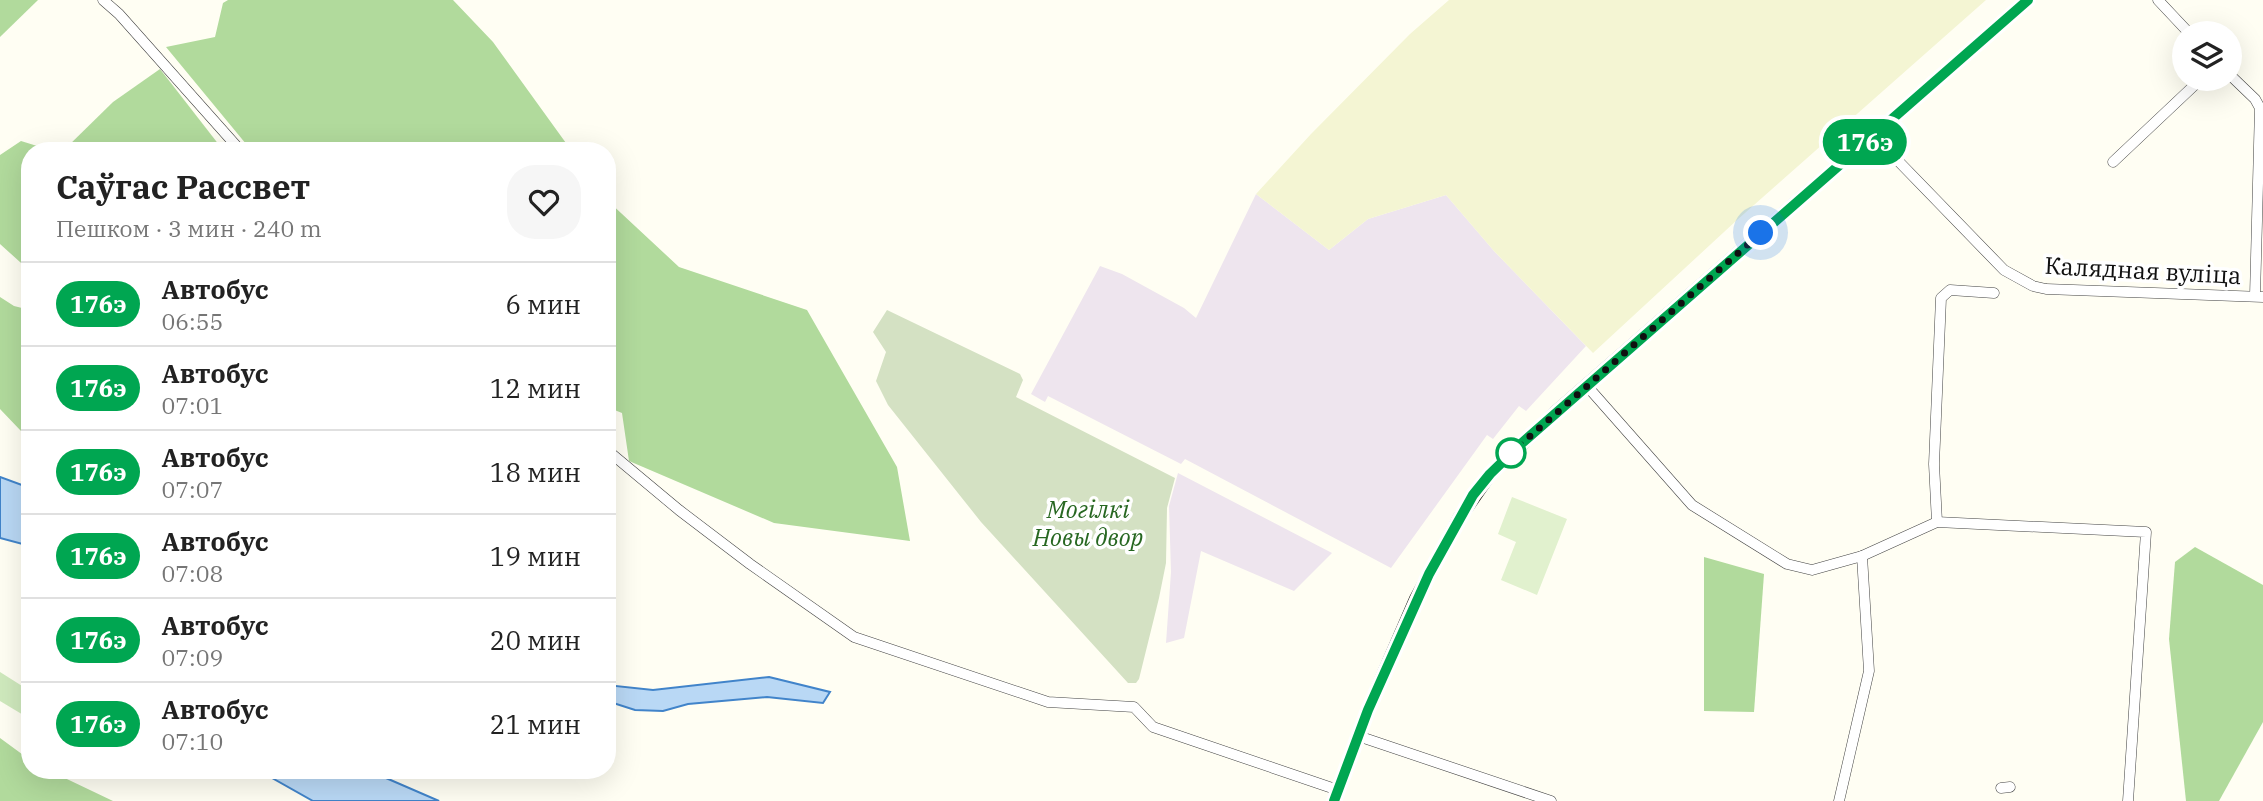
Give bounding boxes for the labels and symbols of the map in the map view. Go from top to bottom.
line badge: 176э [1816,119,1914,165]
your location [1743,215,1778,250]
street label: Калядная вуліца [2044,249,2242,291]
unlabelled marker [1496,438,1526,468]
park label: Могілкі Новы двор [1032,493,1143,553]

